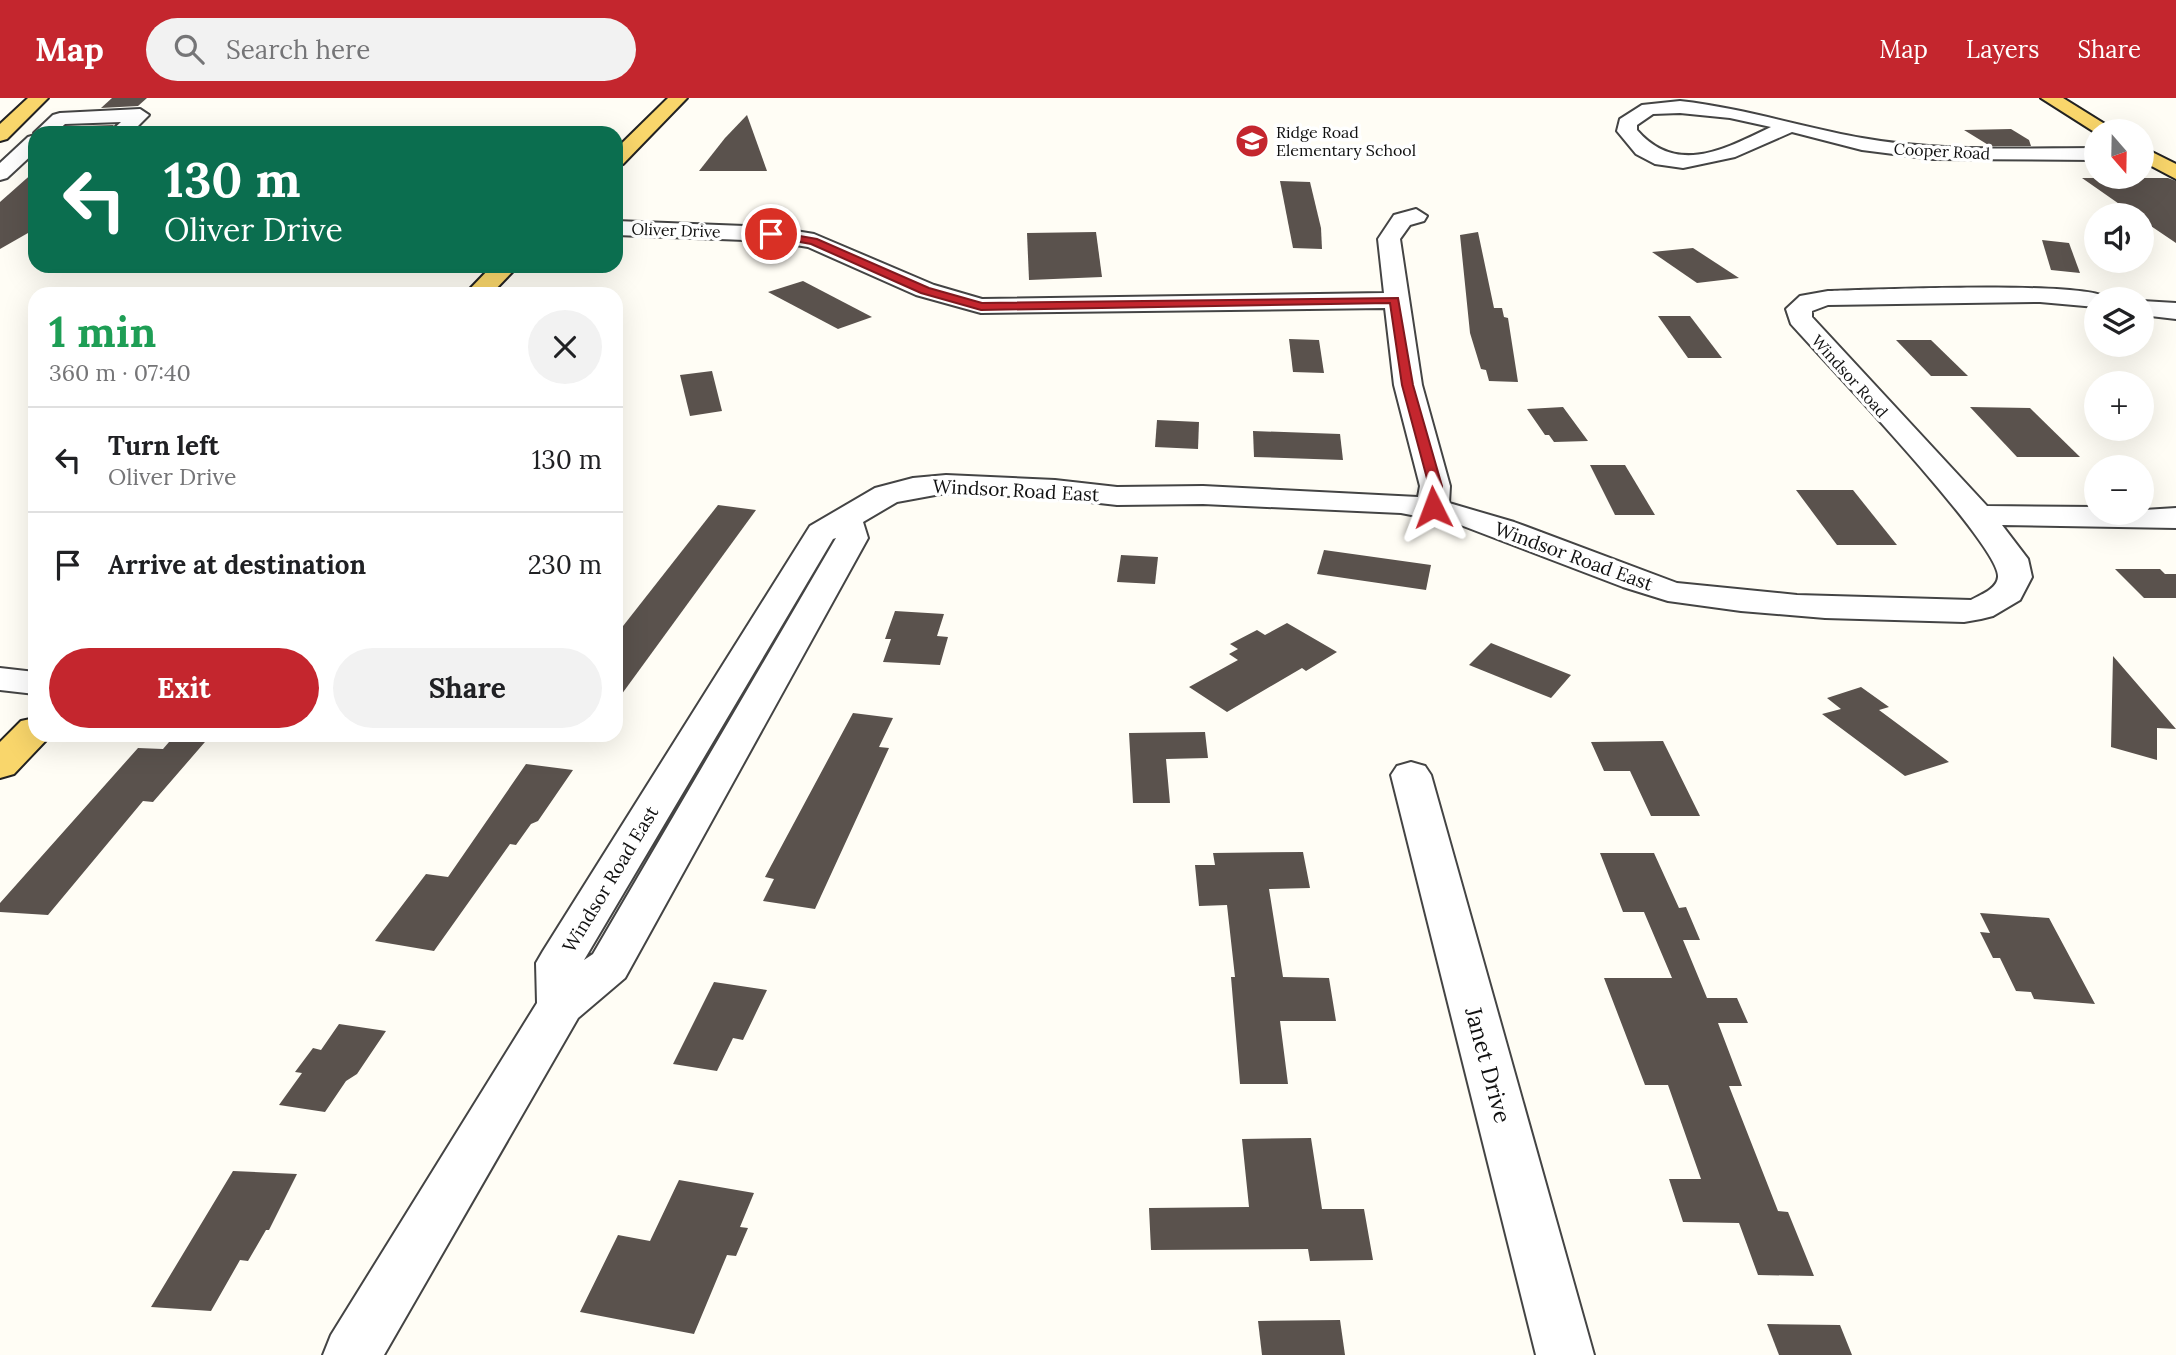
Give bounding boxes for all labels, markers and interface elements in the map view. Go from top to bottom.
search box [146,18,636,81]
text: Map [35,28,104,70]
icon: search [170,30,208,68]
text: Search here [226,33,370,66]
text: Map [1879,34,1928,65]
text: Layers [1966,34,2039,65]
text: Share [2077,34,2141,65]
north arrow [2084,119,2154,189]
map controls [2084,119,2154,525]
school or university icon: Ridge Road Elementary School [1233,122,1271,160]
place label: Ridge Road Elementary School [1276,122,1416,160]
street label: Cooper Road [1893,138,1991,164]
text: 130 m [164,148,300,210]
icon: left [49,154,140,245]
button: sound [2084,203,2154,273]
pin [741,204,801,264]
text: Oliver Drive [164,209,343,250]
icon: arrive [752,215,790,253]
street label: Oliver Drive [631,218,721,242]
button: layers [2084,287,2154,357]
text: 1 min [49,305,156,359]
button: close [528,310,602,384]
street label: Windsor Road [1808,330,1893,422]
text: 360 m · 07:40 [49,358,191,387]
button: + [2084,371,2154,441]
text: Turn left [108,429,219,462]
icon: left [49,441,87,479]
text: 130 m [532,443,602,476]
button: − [2084,455,2154,525]
text: Oliver Drive [108,462,236,491]
position arrow [1396,470,1470,544]
street label: Windsor Road East [932,474,1101,506]
street label: Windsor Road East [1492,516,1657,596]
icon: arrive [49,546,87,584]
text: Arrive at destination [108,548,366,581]
text: 230 m [528,548,602,581]
button: Exit [49,648,319,728]
button: Share [333,648,602,728]
street label: Windsor Road East [557,801,664,957]
street label: Janet Drive [1459,1003,1518,1126]

